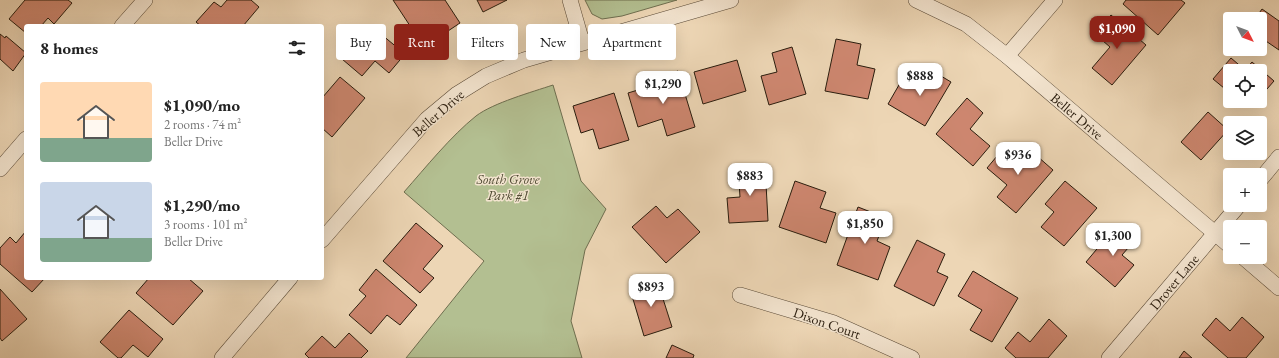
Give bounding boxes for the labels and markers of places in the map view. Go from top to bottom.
pin: $1,090 [1084,16,1150,50]
pin: $888 [896,63,944,97]
pin: $1,290 [630,71,696,105]
pin: $936 [994,142,1042,176]
pin: $883 [726,163,774,197]
pin: $1,850 [832,211,898,245]
pin: $1,300 [1080,223,1146,257]
pin: $893 [627,274,675,308]

